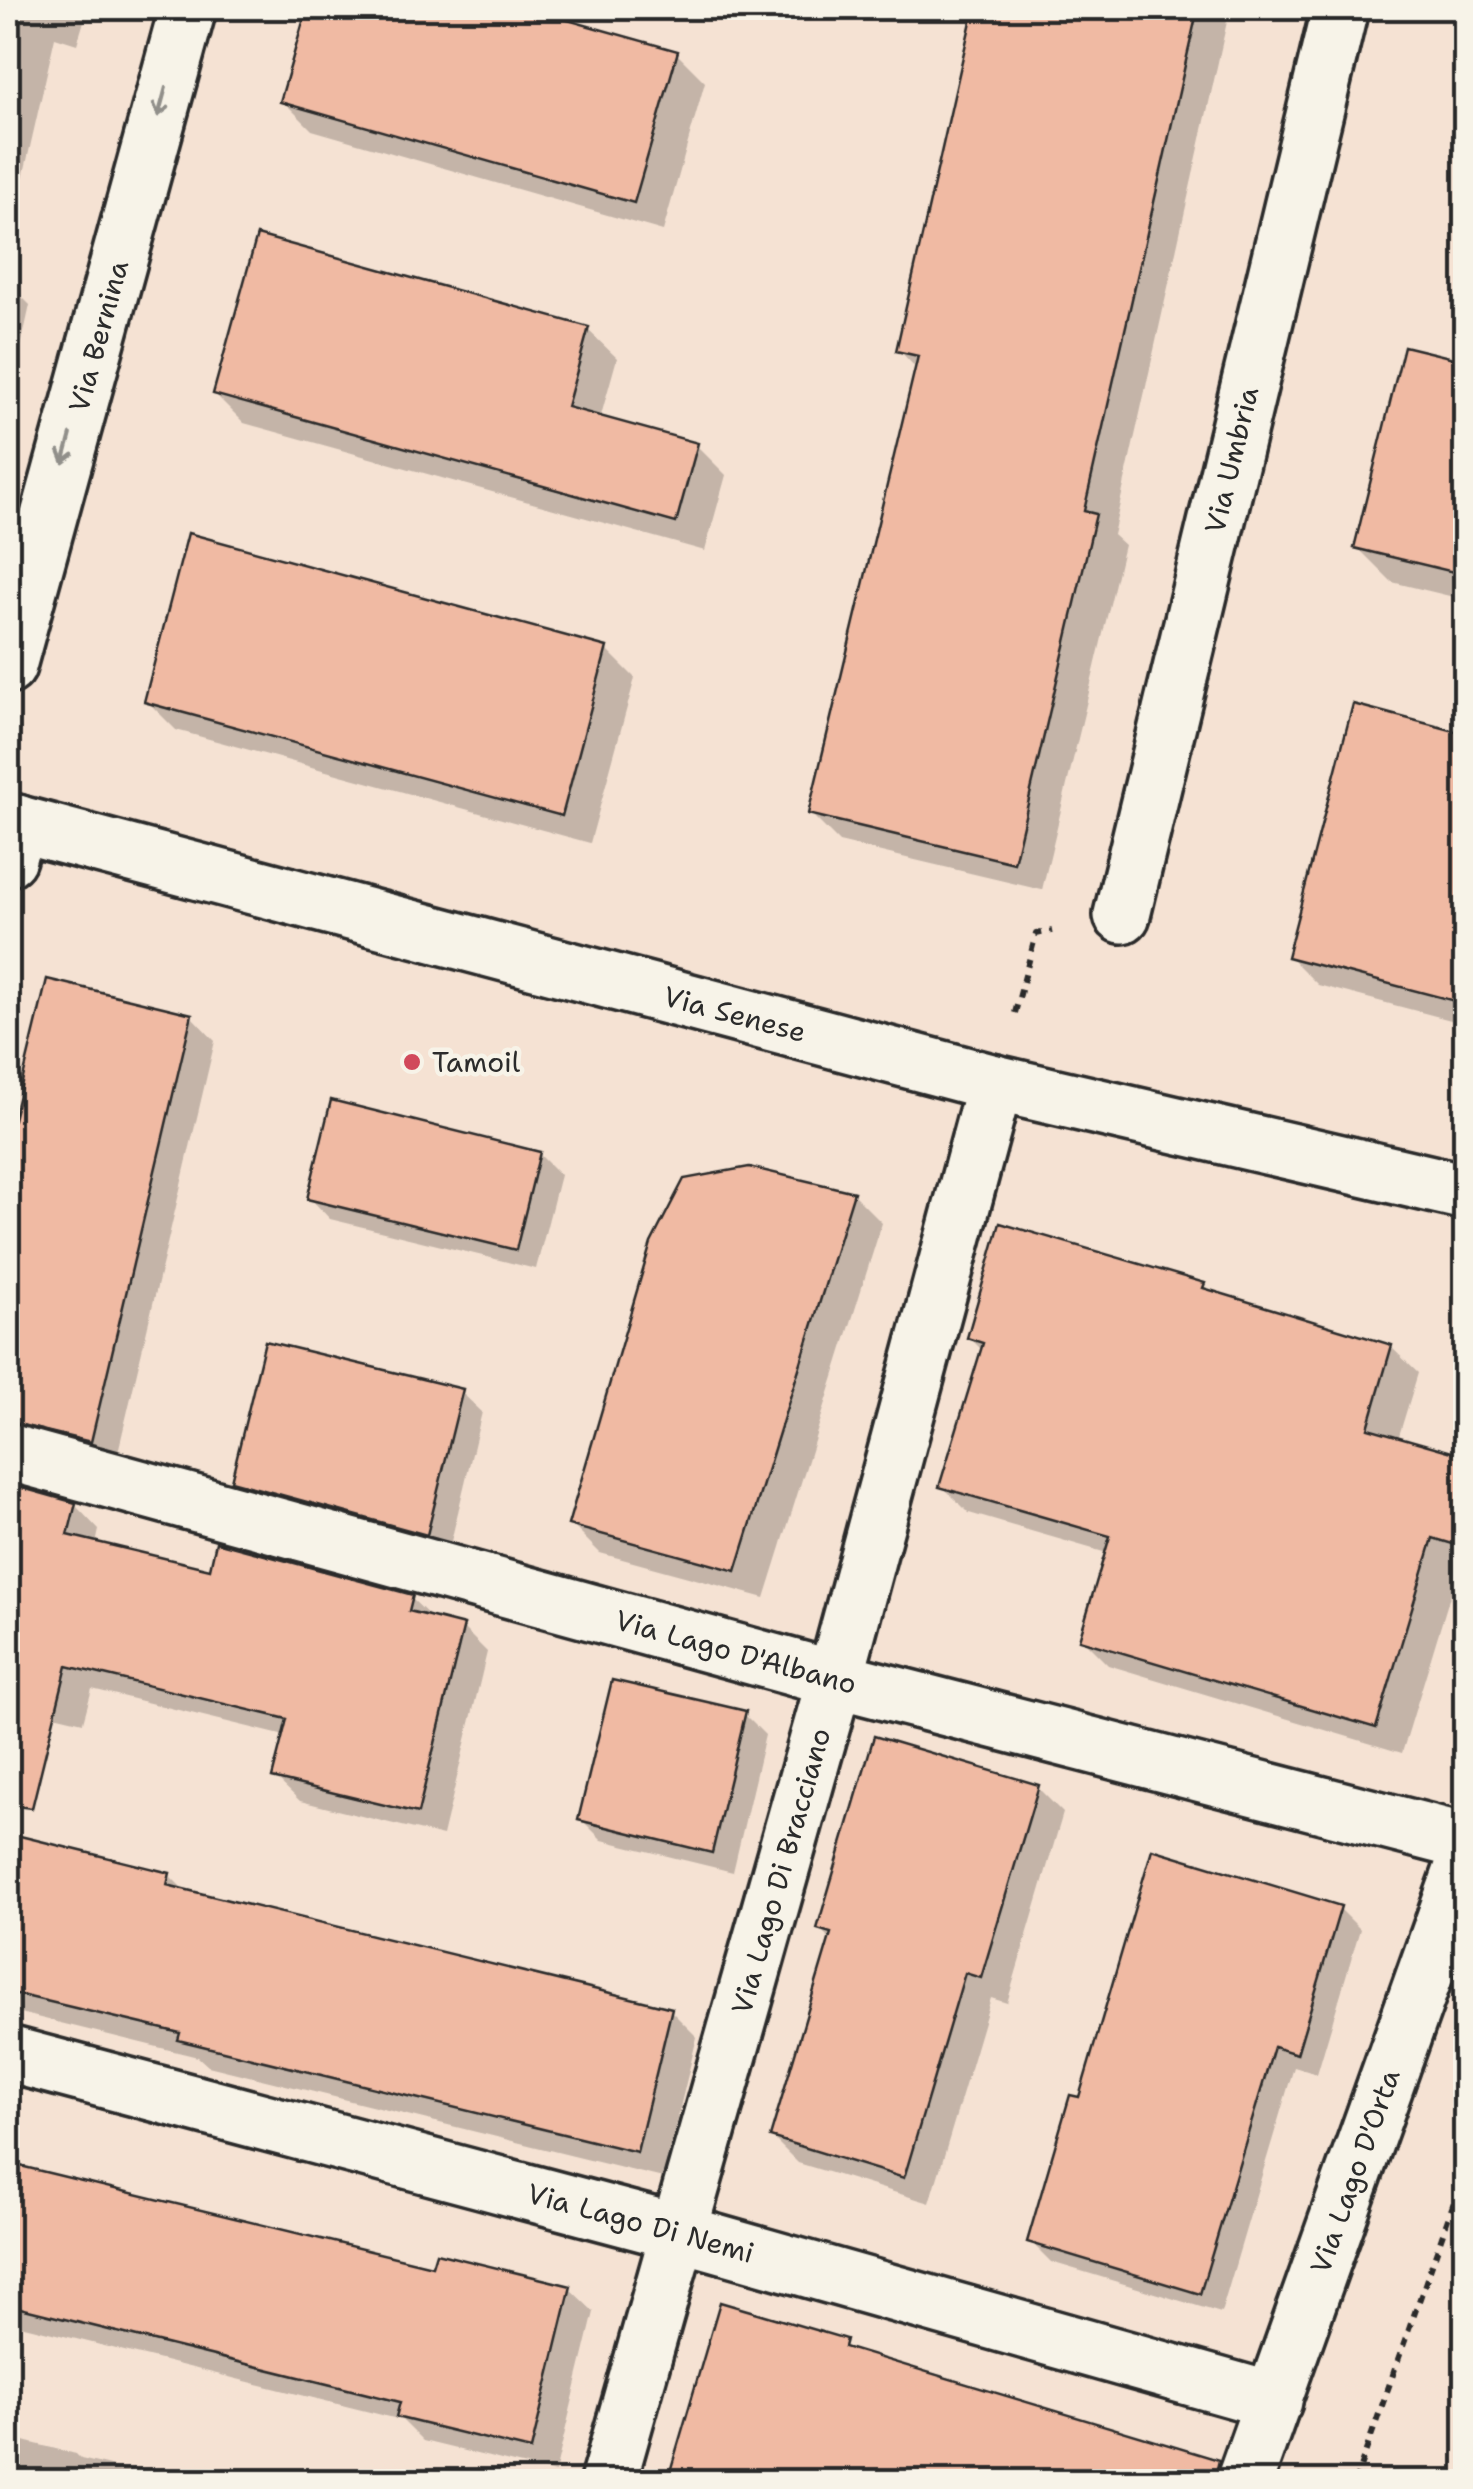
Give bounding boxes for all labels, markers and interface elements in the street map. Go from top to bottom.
one-way arrow [152,85,171,117]
street label: Via Bernina [59,256,137,416]
street label: Via Umbria [1195,383,1267,537]
one-way arrow [57,433,75,464]
street label: Via Senese [659,977,810,1051]
place label: Tamoil [432,1043,521,1081]
marker: Tamoil [401,1051,423,1073]
street label: Via Lago D'Albano [611,1601,861,1703]
street label: Via Lago Di Bracciano [722,1723,839,2018]
street label: Via Lago D'Orta [1301,2064,1409,2278]
street label: Via Lago Di Nemi [523,2174,759,2272]

